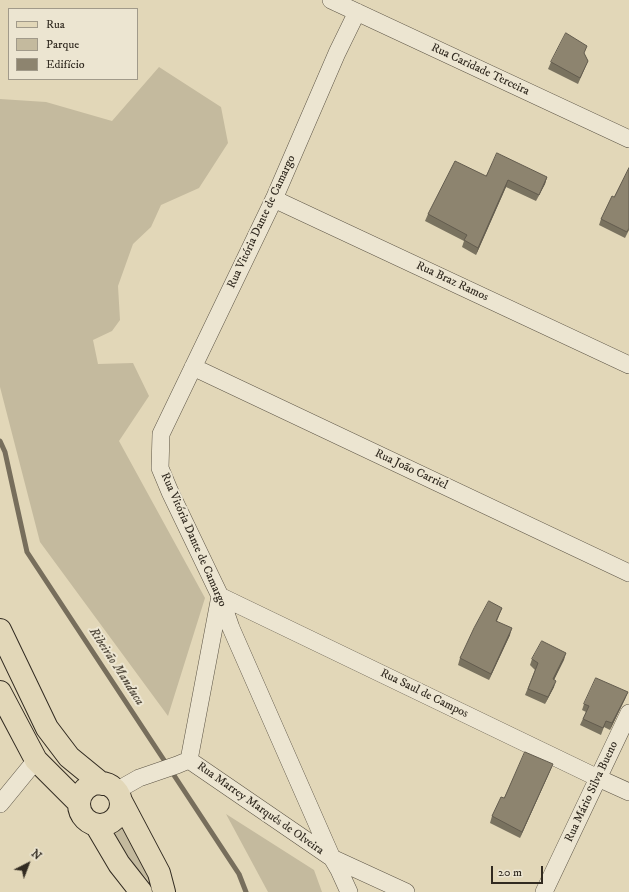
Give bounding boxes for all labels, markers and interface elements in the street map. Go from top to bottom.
legend [8,8,138,80]
text: Rua [46,17,65,32]
text: Parque [46,37,79,52]
street label: Rua Caridade Terceira [429,41,531,99]
text: Edifício [46,57,85,72]
street label: Rua Vitória Dante de Camargo [225,153,299,291]
street label: Rua Braz Ramos [414,259,490,305]
street label: Rua João Carriel [372,447,450,493]
street label: Rua Vitória Dante de Camargo [157,471,229,609]
water label: Ribeirão Manduca [85,625,147,709]
street label: Rua Saul de Campos [378,666,470,722]
street label: Rua Mário Silva Bueno [562,739,622,845]
street label: Rua Marrey Marquês de Olveira [194,760,326,858]
north arrow [8,844,48,884]
text: N [28,847,44,863]
scale bar [493,858,545,884]
text: 20 m [498,865,522,880]

